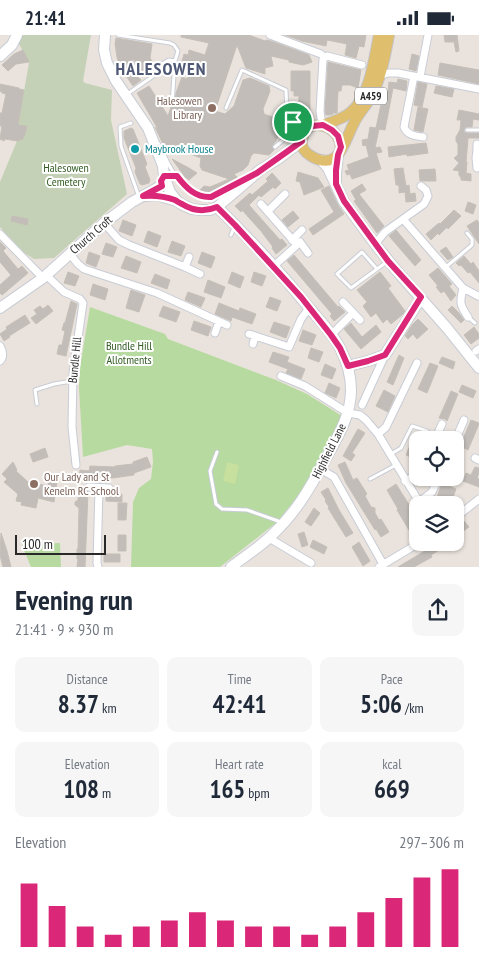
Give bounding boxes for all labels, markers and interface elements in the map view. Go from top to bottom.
text: 21:41 [25,6,66,30]
district label: HALESOWEN [116,57,206,80]
road number: A459 [355,87,387,105]
place label: Halesowen Library [157,93,202,122]
pin [272,101,314,143]
marker: Halesowen Library [206,102,218,114]
icon: arrive [279,108,307,136]
place label: Maybrook House [145,141,214,156]
marker: Maybrook House [129,143,141,155]
park label: Halesowen Cemetery [43,160,89,189]
street label: Church Croft [66,212,115,257]
street label: Bundle Hill [65,336,84,384]
park label: Bundle Hill Allotments [106,338,152,367]
street label: Highfield Lane [308,421,349,481]
map controls [409,431,464,551]
button: locate [409,431,464,486]
place label: Our Lady and St Kenelm RC School [44,469,119,498]
marker: Our Lady and St Kenelm RC School [28,478,40,490]
button: layers [409,496,464,551]
scale bar [15,532,106,555]
text: 100 m [22,535,53,553]
text: Evening run [15,581,133,618]
button: share [412,584,464,636]
text: 21:41 · 9 × 930 m [15,619,113,639]
text: Distance [67,670,108,688]
text: Time [227,670,252,688]
text: Pace [381,670,403,688]
text: 8.37 [58,688,99,720]
text: 42:41 [212,688,267,720]
text: 5:06 [360,688,402,720]
text: km [99,699,117,717]
text: /km [402,699,424,717]
text: Elevation [65,755,110,773]
text: Heart rate [215,755,264,773]
text: kcal [382,755,401,773]
text: 108 [63,773,99,805]
text: 165 [209,773,245,805]
text: 669 [374,773,410,805]
text: m [99,784,111,802]
text: bpm [245,784,270,802]
text: Elevation [15,832,66,852]
text: 297–306 m [399,832,464,852]

